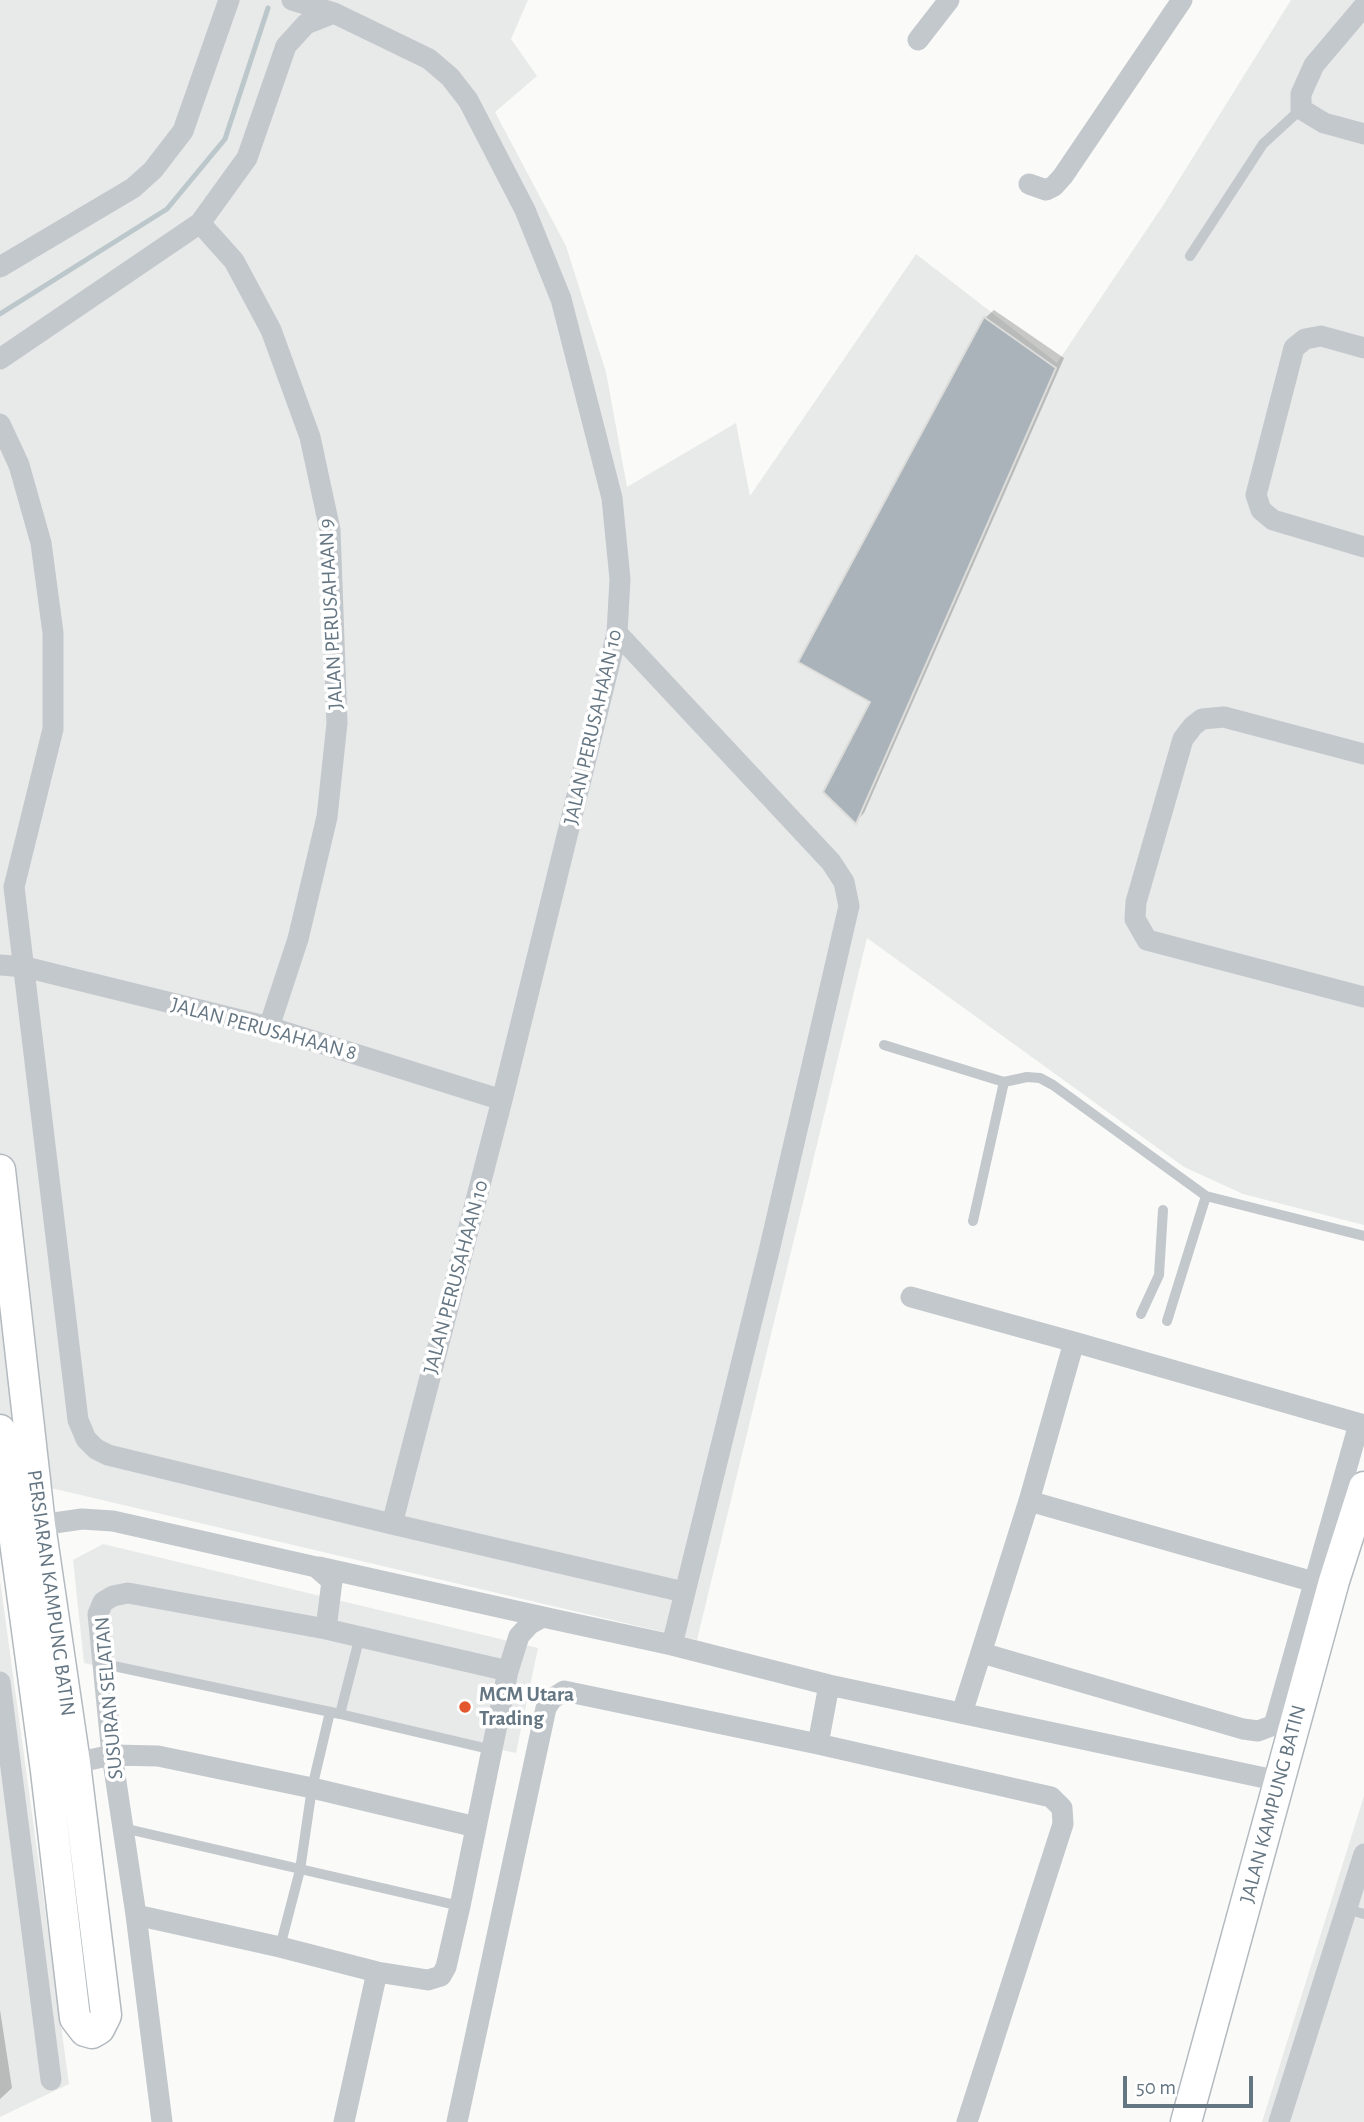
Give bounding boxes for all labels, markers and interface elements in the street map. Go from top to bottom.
street label: JALAN PERUSAHAAN 9 [313,518,349,710]
street label: JALAN PERUSAHAAN 10 [558,627,628,827]
street label: JALAN PERUSAHAAN 8 [168,992,360,1066]
street label: JALAN PERUSAHAAN 10 [418,1177,494,1377]
street label: PERSIARAN KAMPUNG BATIN [21,1468,81,1718]
street label: SUSURAN SELATAN [89,1616,129,1780]
place label: MCM Utara Trading [479,1682,574,1732]
marker: MCM Utara Trading [457,1699,473,1715]
street label: JALAN KAMPUNG BATIN [1234,1702,1312,1906]
scale bar [1126,2062,1256,2106]
text: 50 m [1136,2077,1176,2098]

